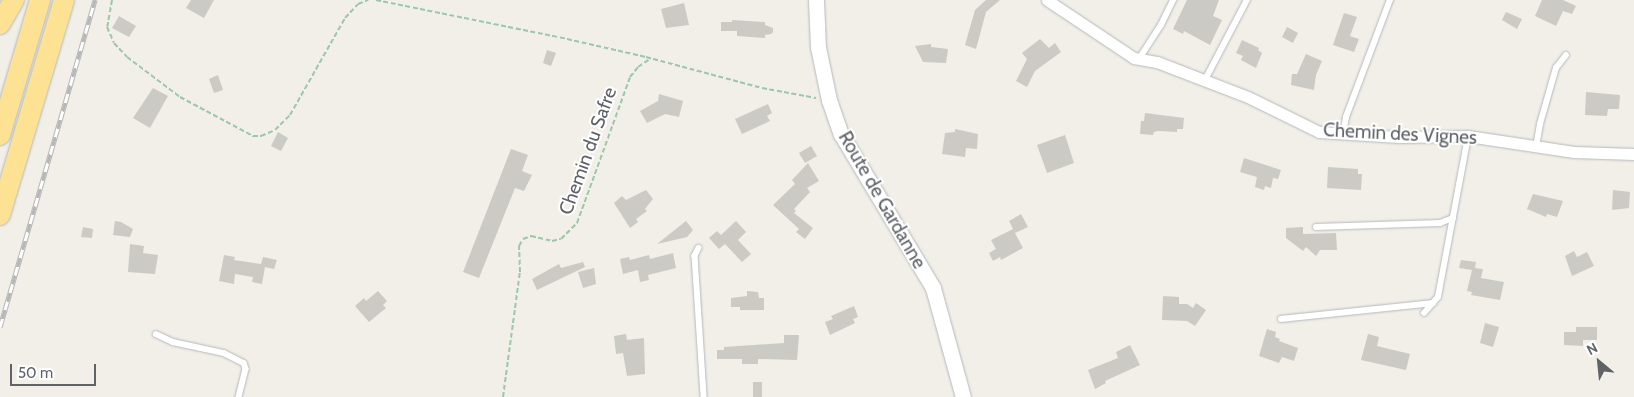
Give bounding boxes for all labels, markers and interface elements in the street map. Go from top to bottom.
street label: Chemin du Safre [554,84,622,218]
street label: Chemin des Vignes [1323,119,1477,149]
street label: Route de Gardanne [833,127,931,273]
north arrow [1574,337,1624,387]
text: N [1583,338,1601,359]
scale bar [12,354,99,386]
text: 50 m [18,364,53,382]

